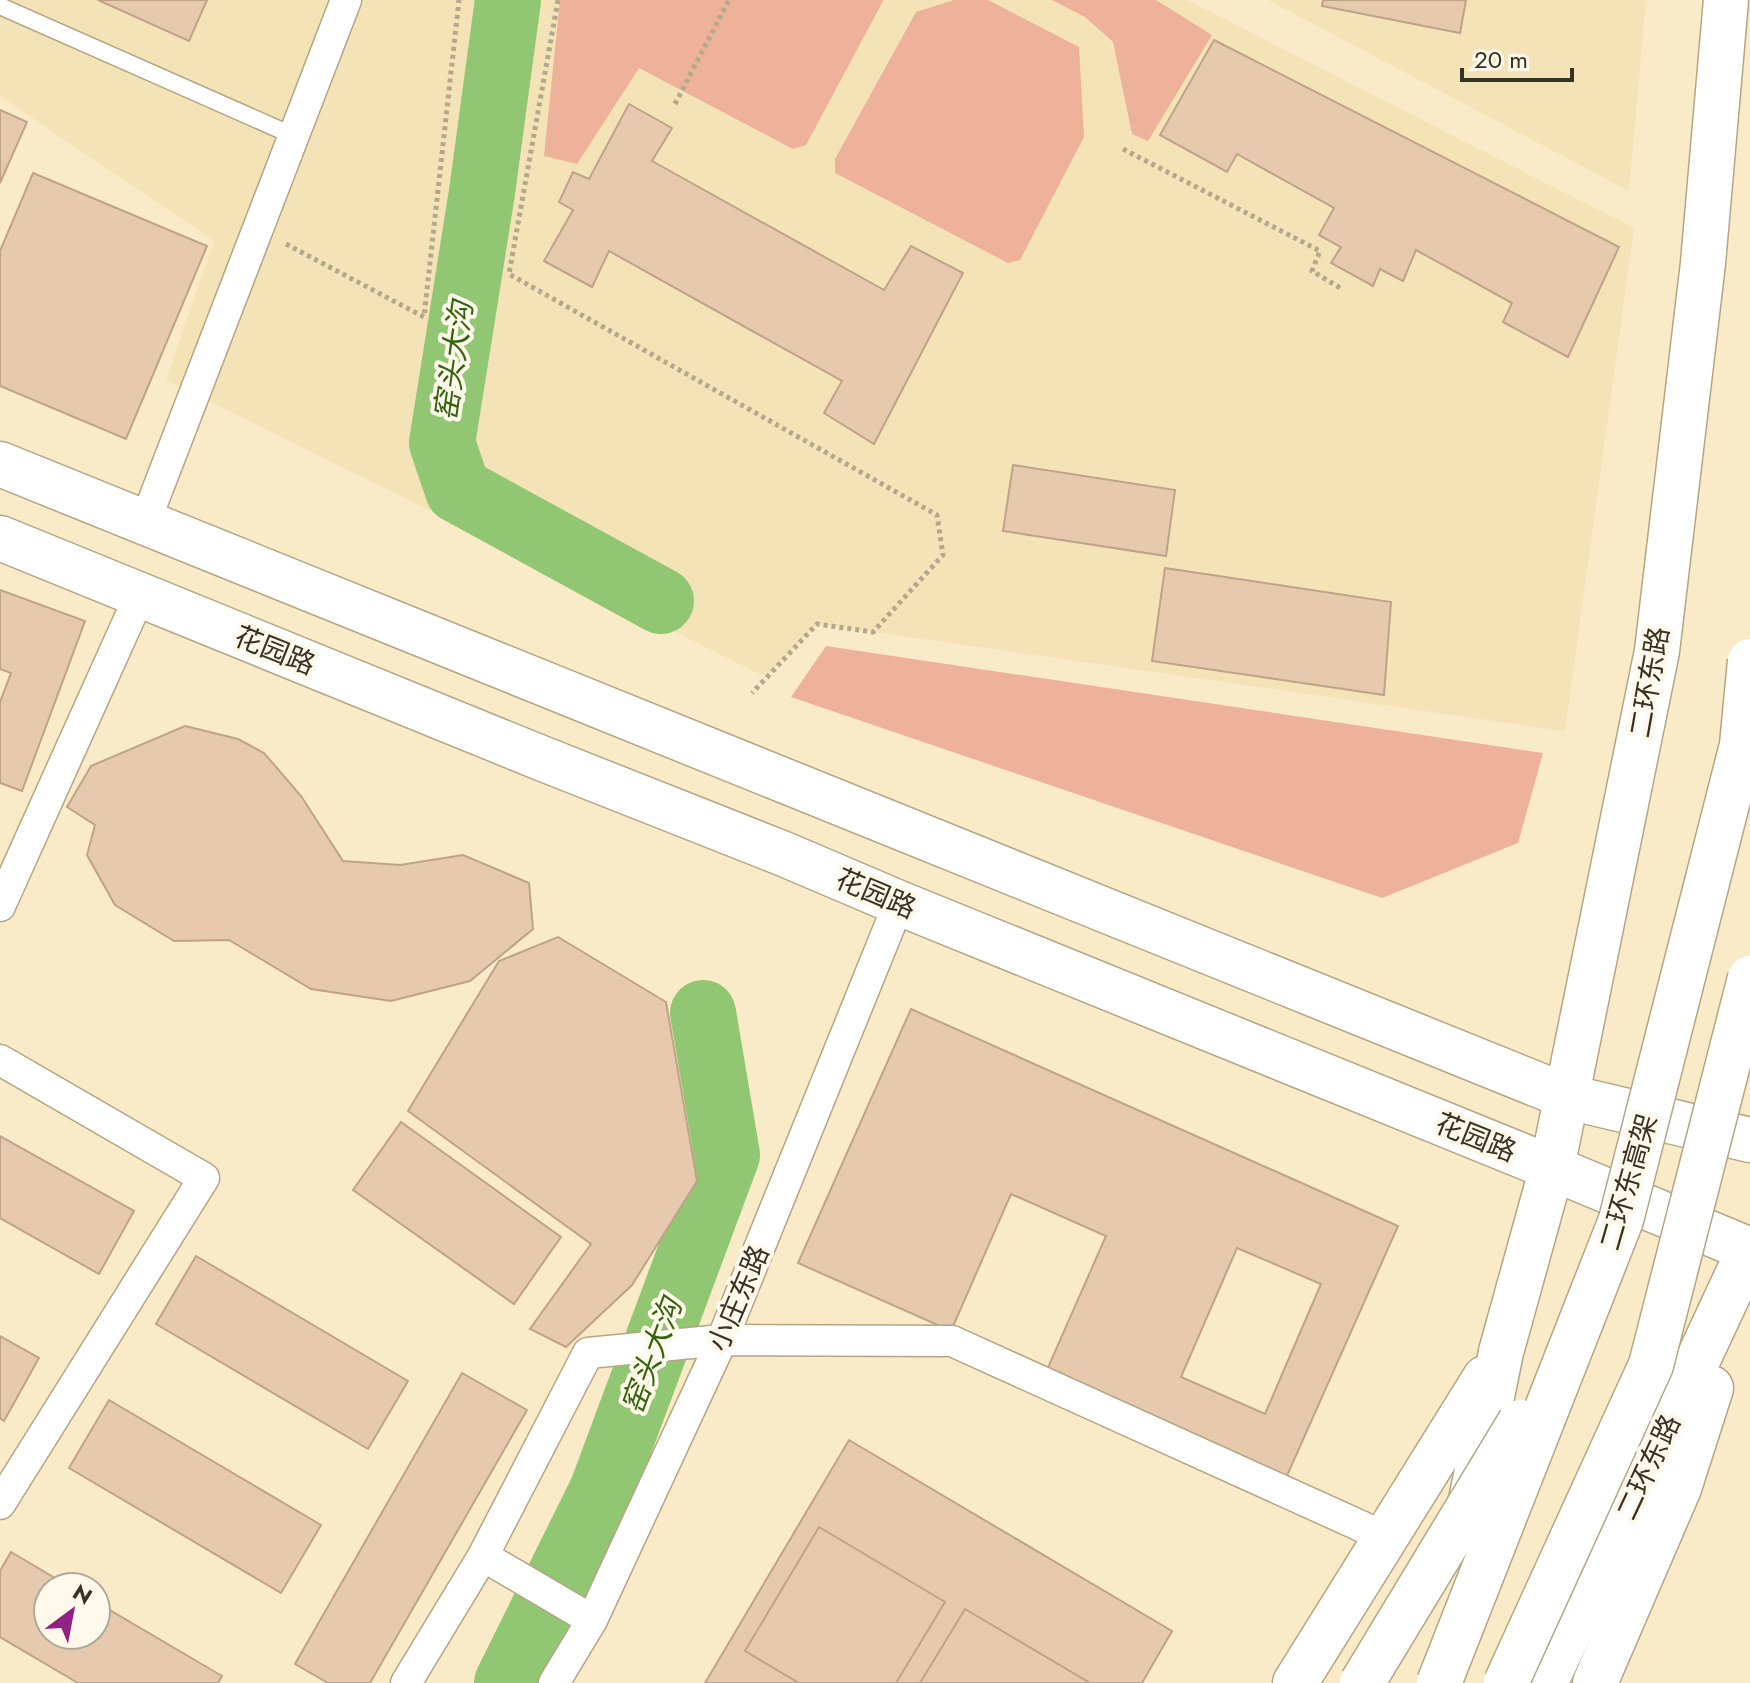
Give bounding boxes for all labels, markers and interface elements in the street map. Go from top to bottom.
scale bar [1462,32,1572,82]
text: 20 m [1474,42,1528,77]
water label: 窑头大沟 [424,296,484,423]
street label: 花园路 [228,616,321,685]
street label: 二环东路 [1620,623,1679,741]
street label: 花园路 [829,858,922,929]
street label: 花园路 [1429,1103,1522,1172]
street label: 二环东高架 [1589,1109,1667,1255]
street label: 小庄东路 [698,1239,779,1358]
water label: 窑头大沟 [611,1289,693,1420]
street label: 二环东路 [1606,1408,1691,1527]
north arrow [32,1571,112,1651]
text: N [67,1576,98,1612]

